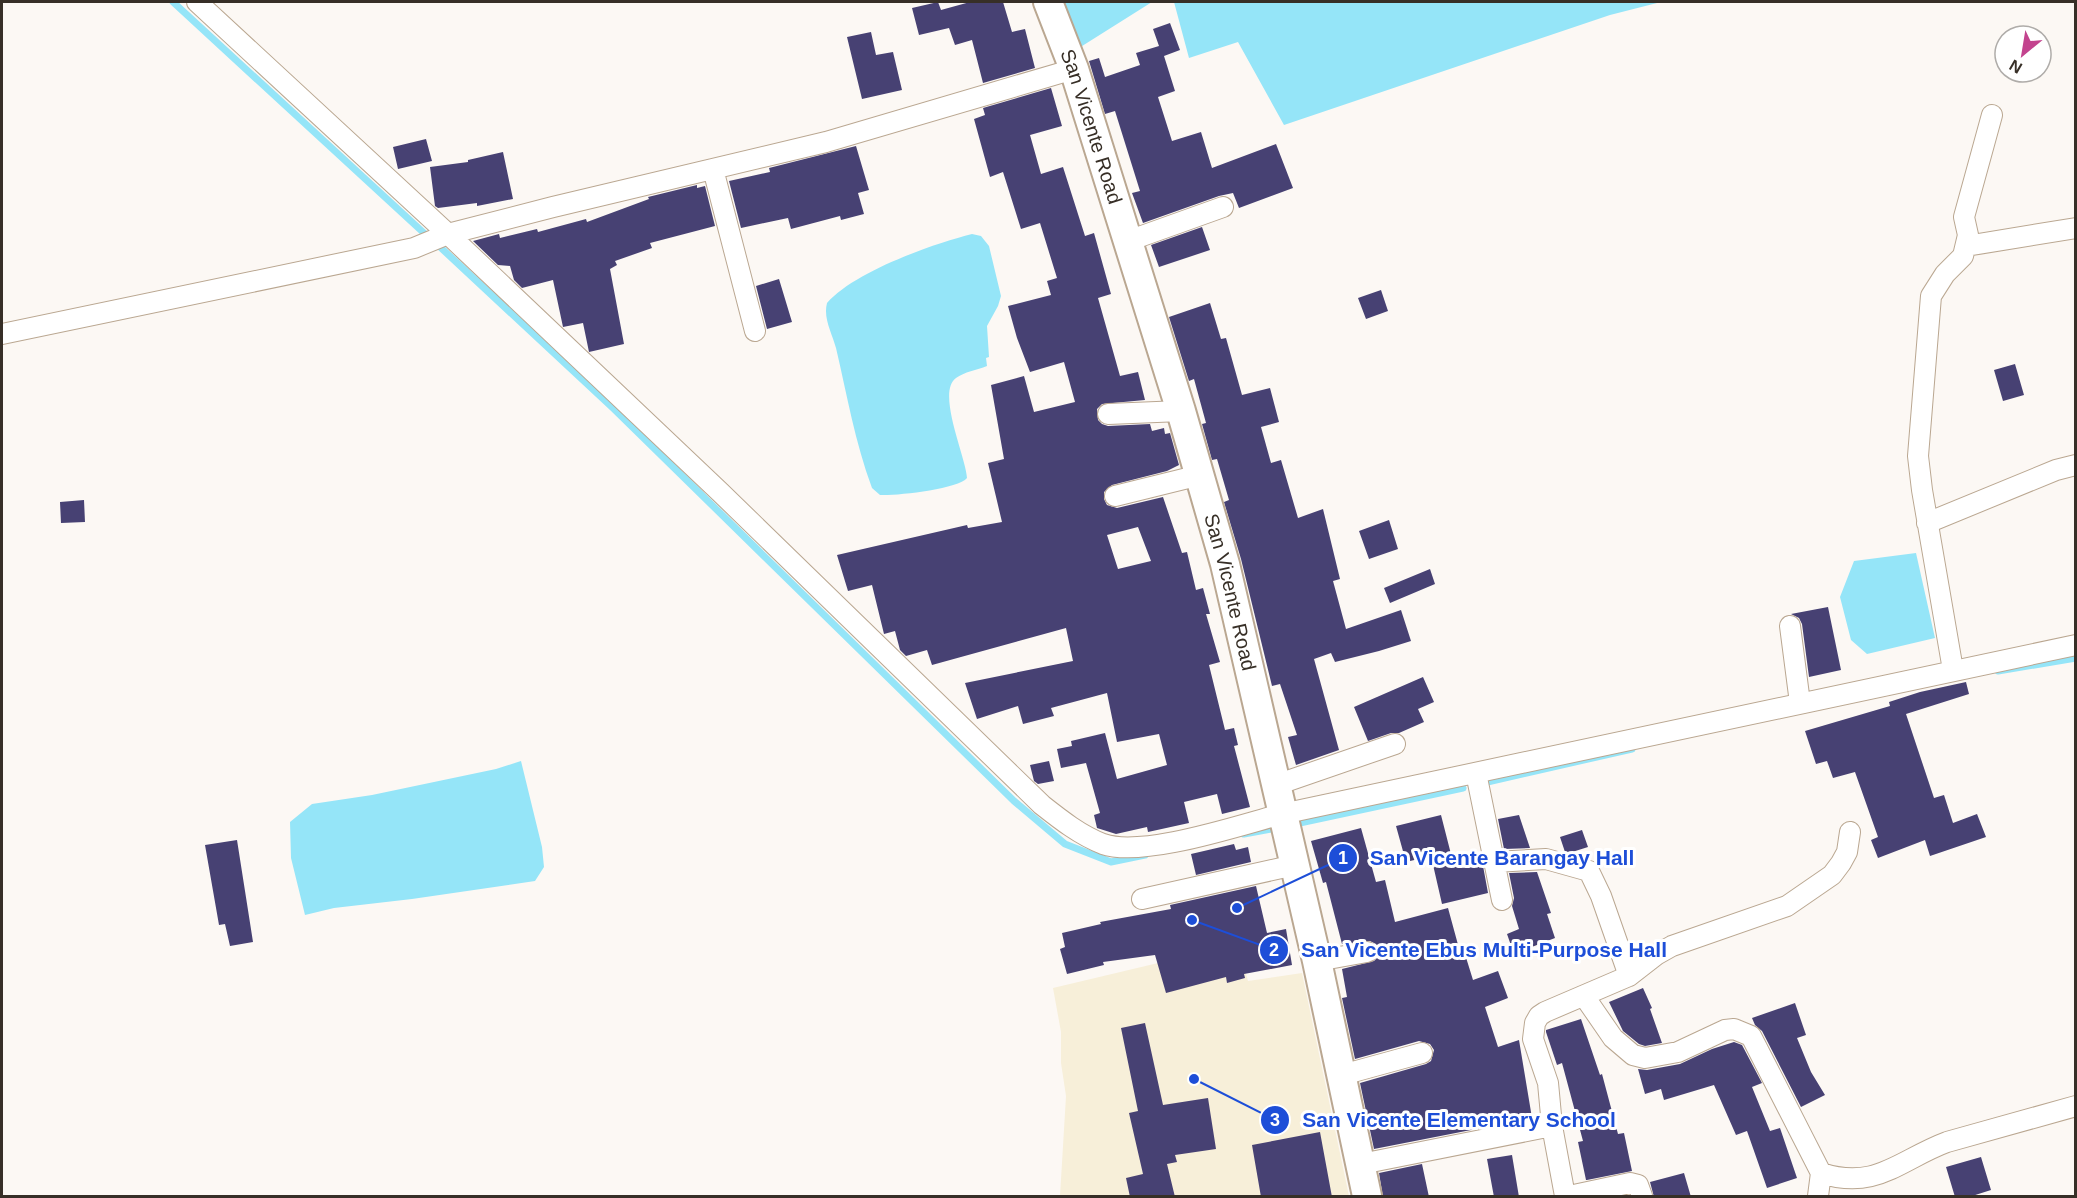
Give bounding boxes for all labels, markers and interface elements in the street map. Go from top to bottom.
north arrow [1993,24,2053,84]
street label: San Vicente Road [1056,46,1126,206]
text: N [2006,56,2025,77]
street label: San Vicente Road [1200,511,1260,673]
callout: San Vicente Barangay Hall [1328,839,1646,878]
text: San Vicente Barangay Hall [1370,846,1634,869]
text: 1 [1338,848,1348,868]
callout: San Vicente Ebus Multi-Purpose Hall [1259,930,1679,969]
text: San Vicente Ebus Multi-Purpose Hall [1301,938,1667,961]
text: 2 [1269,940,1279,960]
callout: San Vicente Elementary School [1260,1100,1627,1139]
text: San Vicente Elementary School [1302,1108,1616,1131]
text: 3 [1270,1110,1280,1130]

